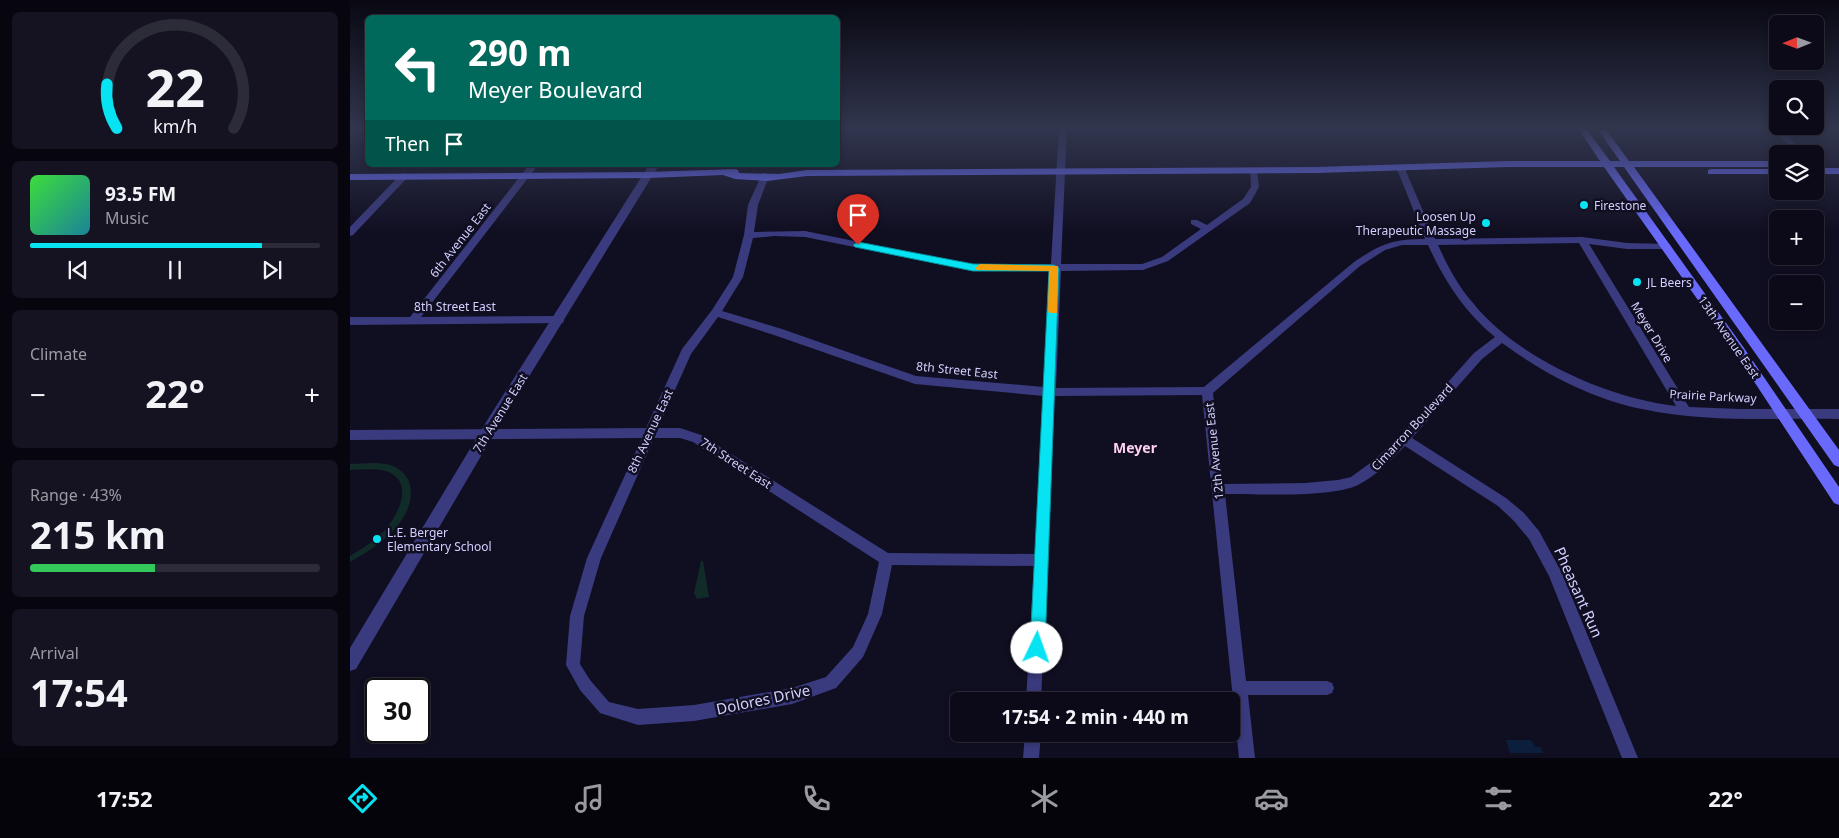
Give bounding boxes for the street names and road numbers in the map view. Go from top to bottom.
street label: 6th Avenue East [425,199,495,281]
street label: 13th Avenue East [1694,292,1764,382]
street label: 8th Street East [414,298,497,315]
street label: Meyer Drive [1627,298,1677,366]
street label: 8th Street East [915,357,999,383]
street label: 7th Avenue East [469,370,532,456]
street label: Cimarron Boulevard [1367,380,1457,474]
street label: Prairie Parkway [1669,385,1758,407]
street label: 8th Avenue East [623,386,677,476]
street label: 12th Avenue East [1200,401,1228,500]
street label: 7th Street East [697,434,776,493]
street label: Pheasant Run [1550,543,1608,641]
street label: Dolores Drive [714,679,812,719]

